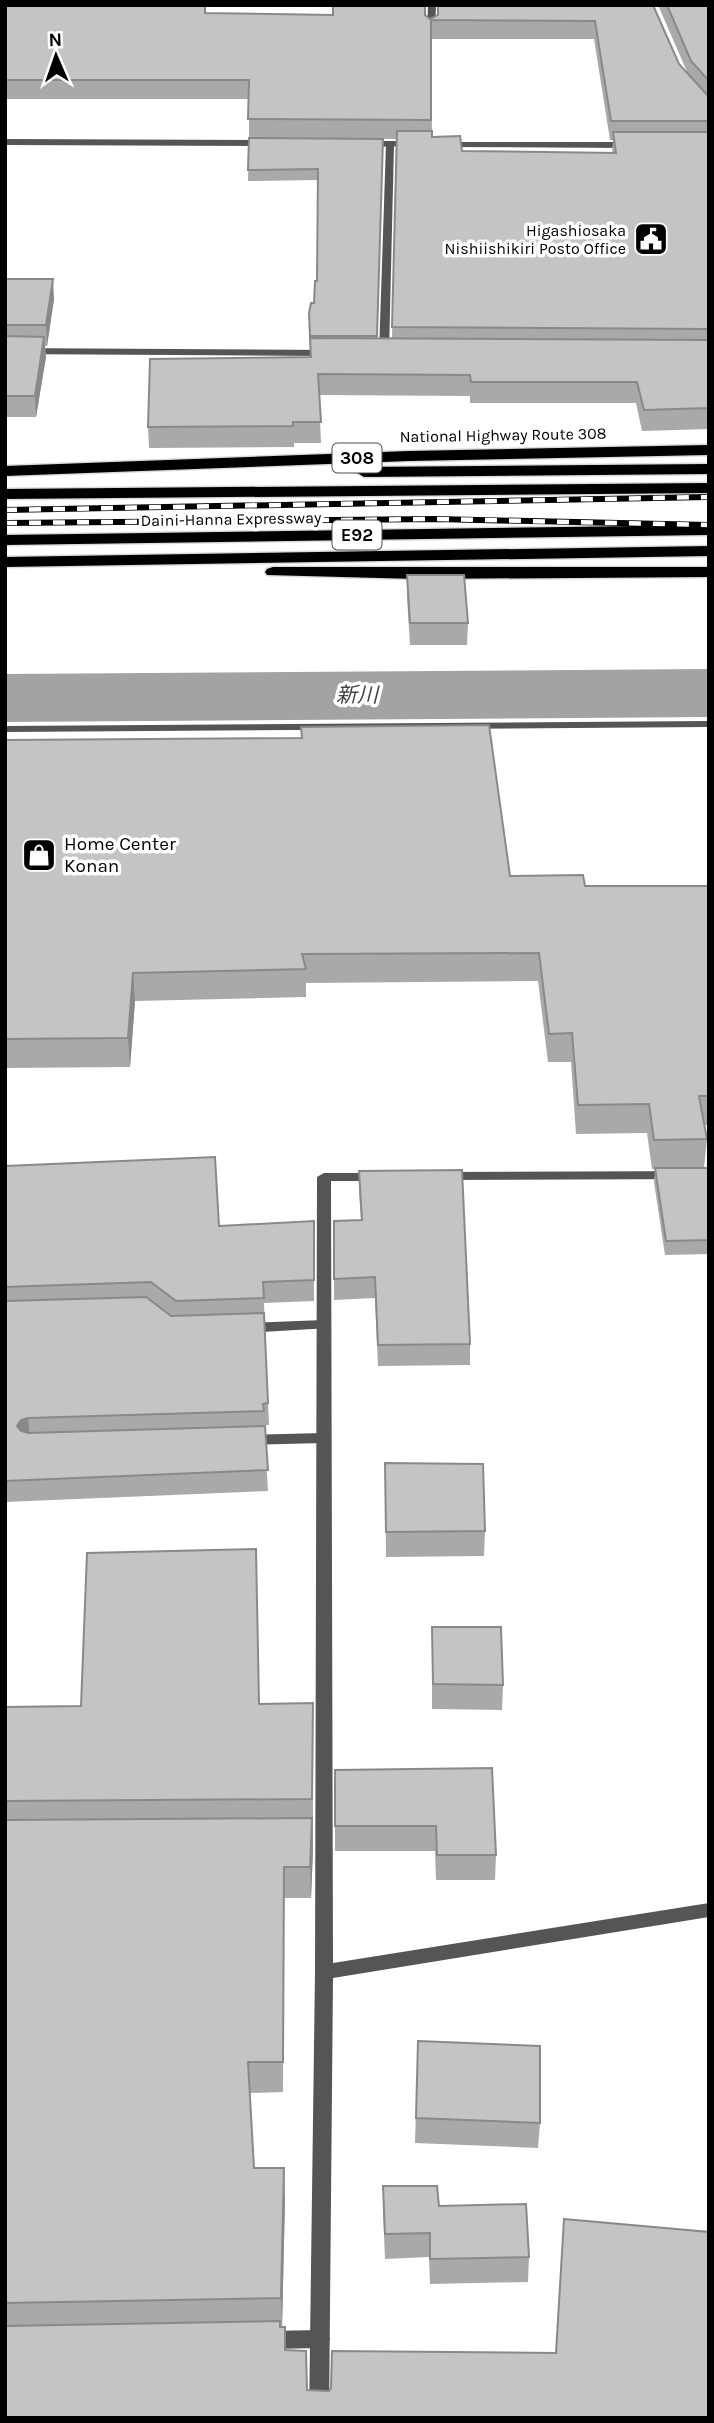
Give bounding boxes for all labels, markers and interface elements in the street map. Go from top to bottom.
north arrow [21,21,91,91]
text: N [48,29,63,51]
public building icon: Higashiosaka Nishiishikiri Posto Office [632,220,670,258]
place label: Higashiosaka Nishiishikiri Posto Office [445,221,626,258]
street label: National Highway Route 308 [399,424,607,446]
road number: 308 [332,444,382,472]
street label: Daini-Hanna Expressway [140,508,322,530]
road number: E92 [332,520,382,550]
water label: 新川 [336,683,380,707]
place label: Home Center Konan [64,833,176,877]
shop icon: Home Center Konan [20,836,58,874]

